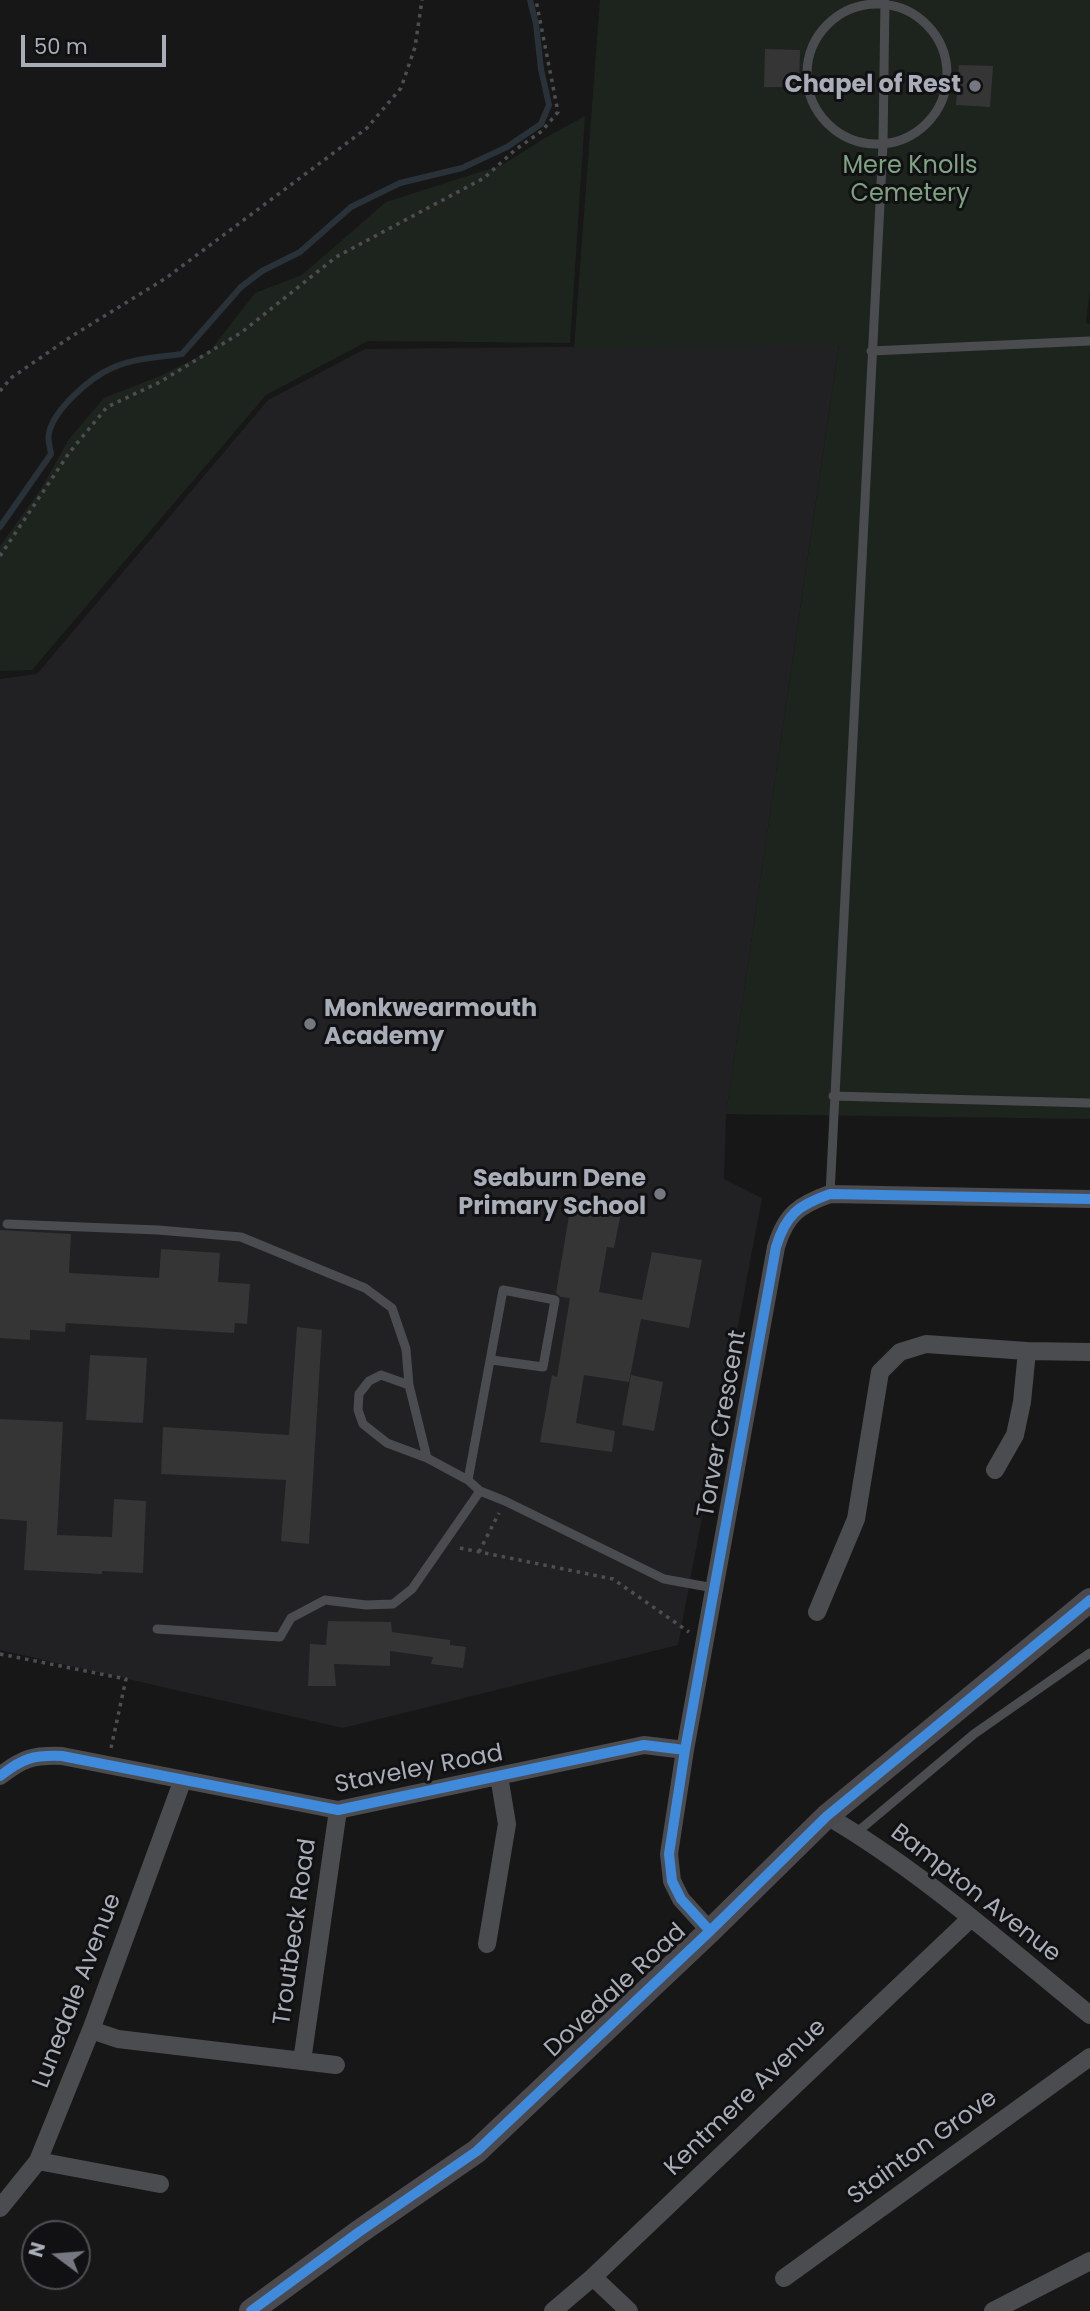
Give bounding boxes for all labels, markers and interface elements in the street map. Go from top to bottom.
scale bar [24,21,170,65]
text: 50 m [34,32,88,61]
place label: Chapel of Rest [784,72,961,100]
marker: Chapel of Rest [967,78,983,94]
park label: Mere Knolls Cemetery [842,153,978,209]
place label: Monkwearmouth Academy [324,996,537,1052]
marker: Monkwearmouth Academy [302,1016,318,1032]
place label: Seaburn Dene Primary School [458,1166,646,1222]
marker: Seaburn Dene Primary School [652,1186,668,1202]
street label: Torver Crescent [692,1328,754,1520]
street label: Staveley Road [333,1740,505,1800]
street label: Bampton Avenue [884,1819,1066,1969]
street label: Troutbeck Road [269,1837,323,2027]
street label: Lunedale Avenue [28,1890,128,2092]
street label: Dovedale Road [539,1918,693,2064]
street label: Kentmere Avenue [659,2014,833,2182]
street label: Stainton Grove [843,2084,1003,2212]
north arrow [21,2220,91,2290]
text: N [22,2239,52,2260]

